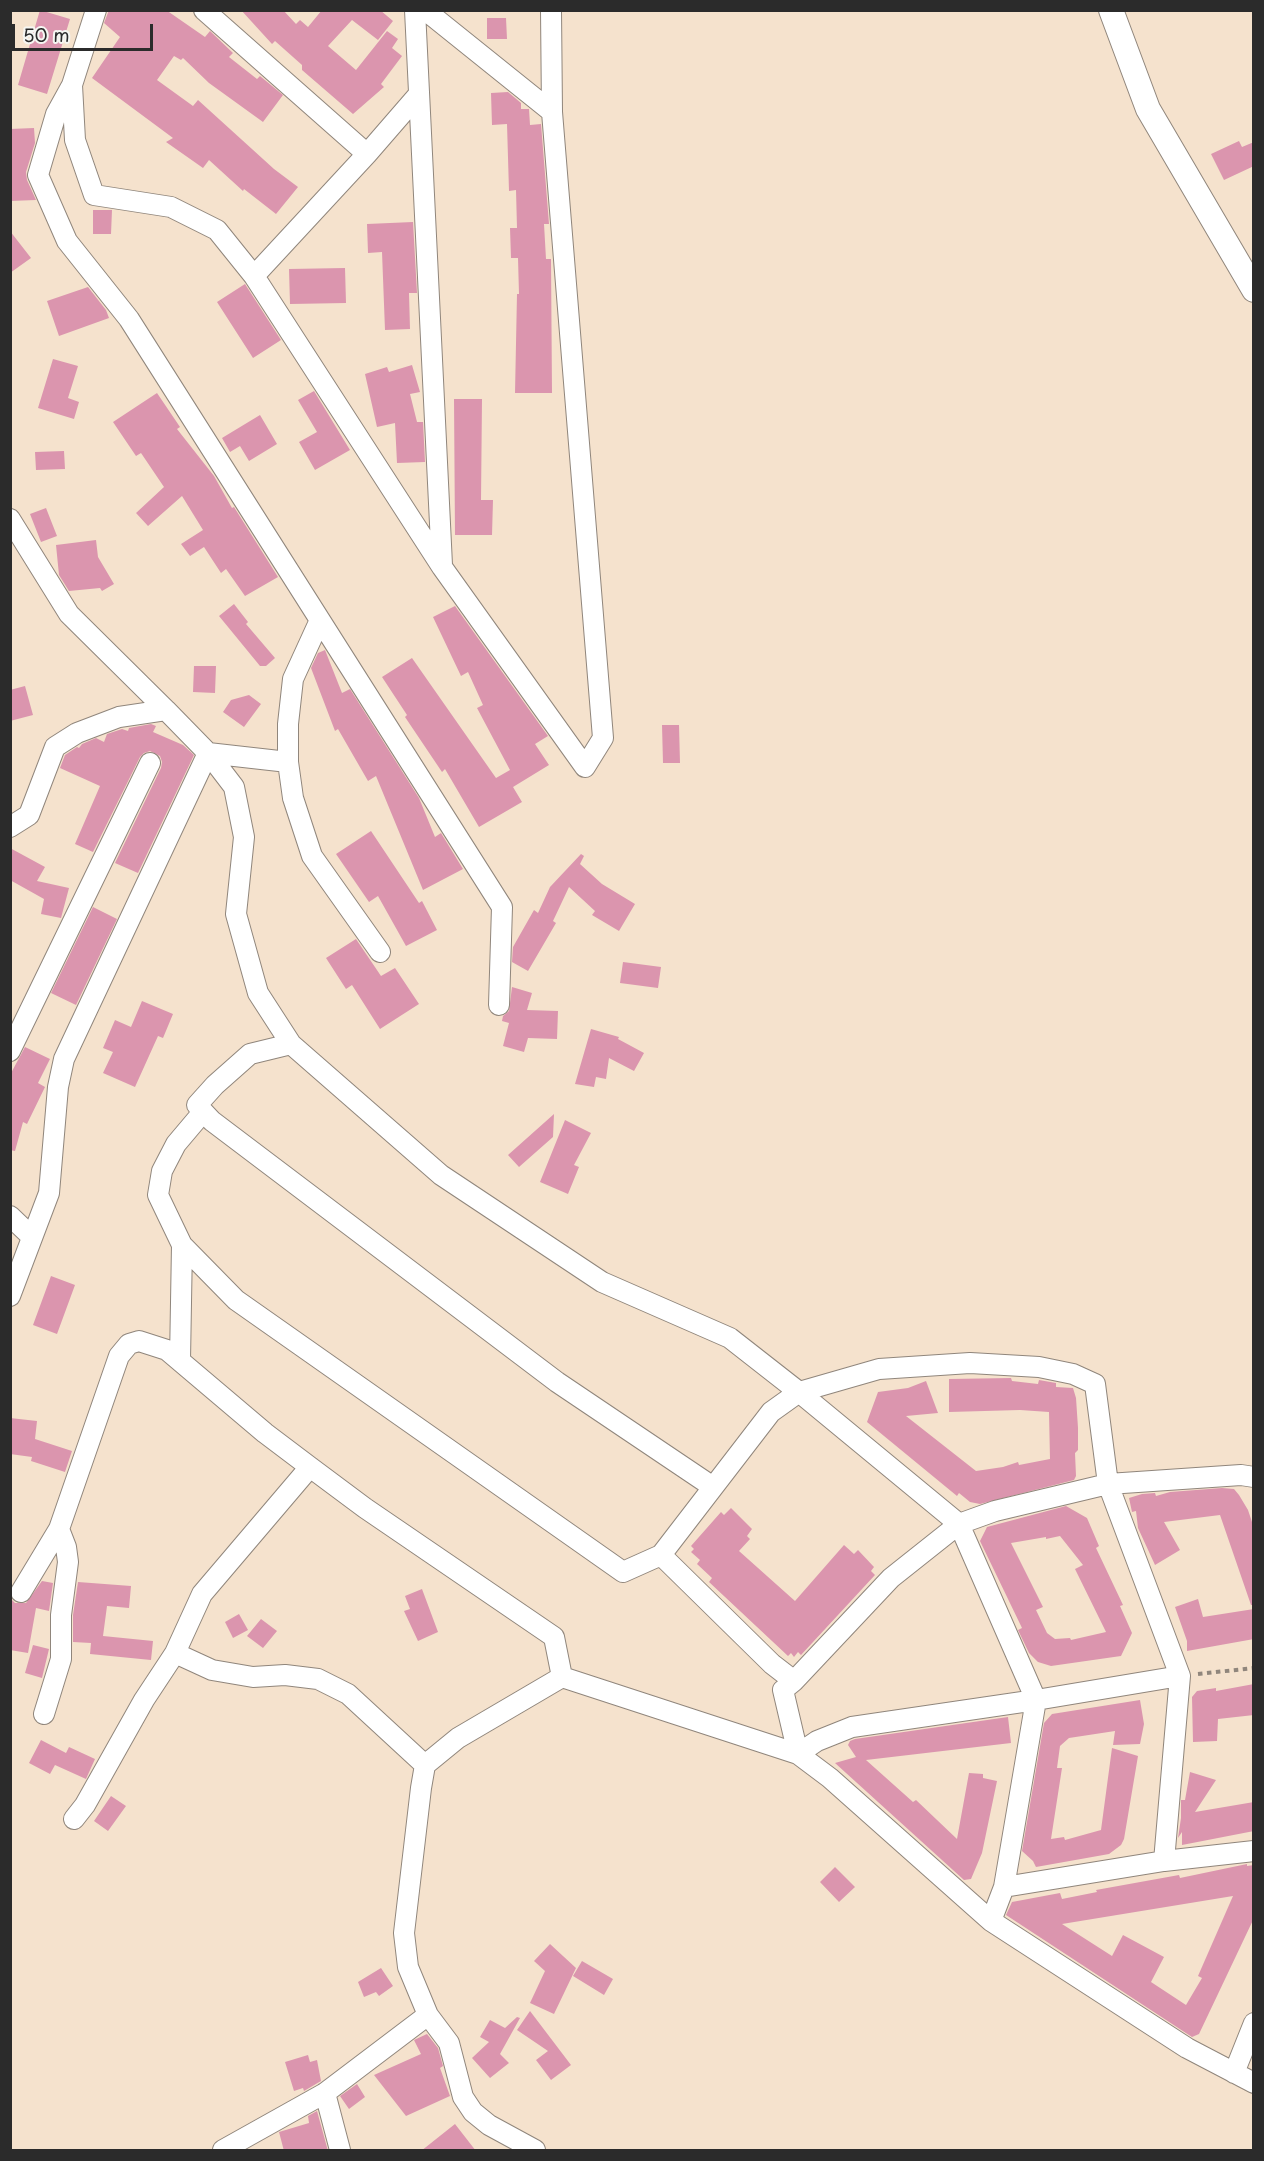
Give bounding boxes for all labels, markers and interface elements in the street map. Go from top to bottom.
scale bar [15,12,156,50]
text: 50 m [23,21,70,48]

